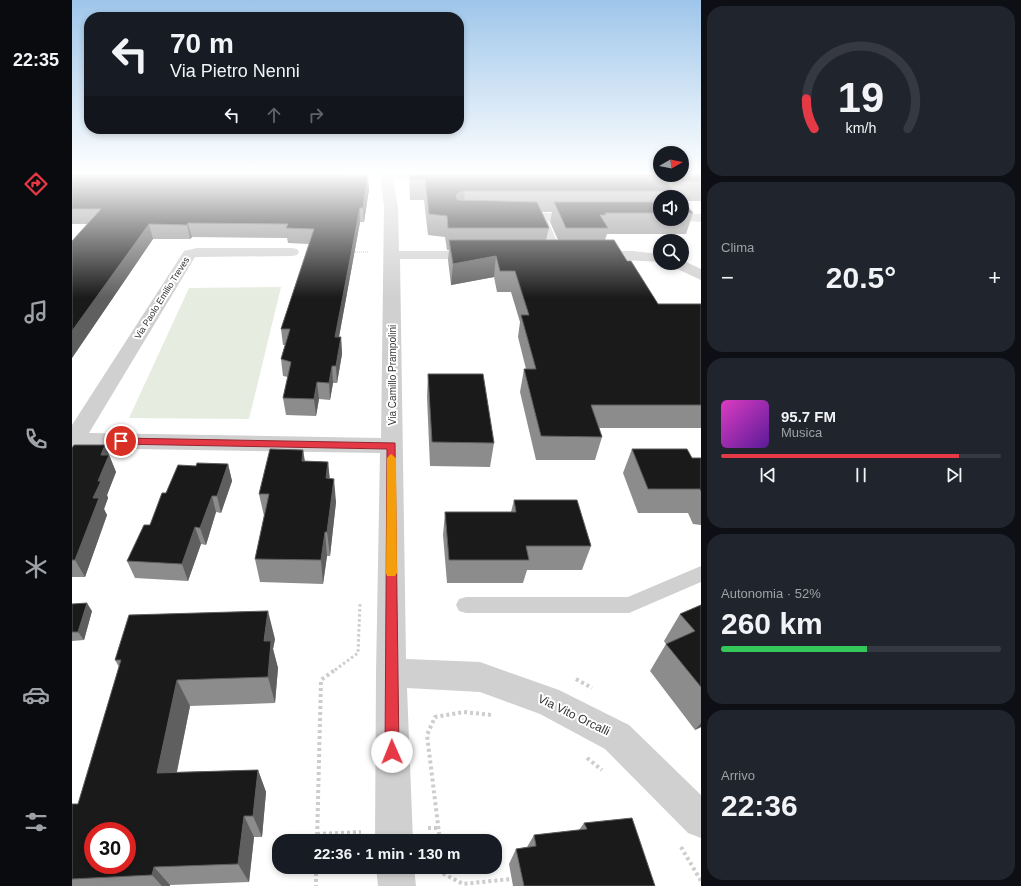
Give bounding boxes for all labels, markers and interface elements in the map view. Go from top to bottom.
icon: left [104,28,156,80]
text: 70 m [170,28,234,59]
text: 22:35 [13,50,59,70]
text: Via Pietro Nenni [170,61,300,81]
text: 19 [838,74,884,121]
icon: left [221,104,243,126]
icon: ahead [263,104,285,126]
icon: right [305,104,327,126]
text: km/h [846,120,877,136]
north arrow [653,146,689,182]
map controls [653,146,689,270]
icon: directions [22,170,50,198]
button: sound [653,190,689,226]
button: search [653,234,689,270]
text: Clima [721,240,754,255]
street label: Via Paolo Emilio Treves [133,255,192,341]
text: 20.5° [826,261,896,294]
text: − [721,265,734,290]
text: + [988,265,1001,290]
icon: music [22,298,50,326]
street label: Via Camillo Prampolini [387,325,398,425]
text: 95.7 FM [781,408,836,425]
pin [104,424,138,458]
icon: phone [22,425,50,453]
text: Musica [781,425,822,440]
icon: arrive [110,430,132,452]
icon: previous [757,464,779,486]
icon: pause [850,464,872,486]
icon: next [943,464,965,486]
icon: climate [22,553,50,581]
text: Autonomia · 52% [721,586,821,601]
text: 260 km [721,607,823,640]
icon: car [22,681,50,709]
street label: Via Vito Orcalli [536,692,612,738]
position arrow [371,731,413,773]
text: Arrivo [721,768,755,783]
text: 22:36 [721,789,798,822]
icon: filters [22,808,50,836]
speed limit sign: 30 [84,822,136,874]
text: 22:36 · 1 min · 130 m [314,845,460,862]

